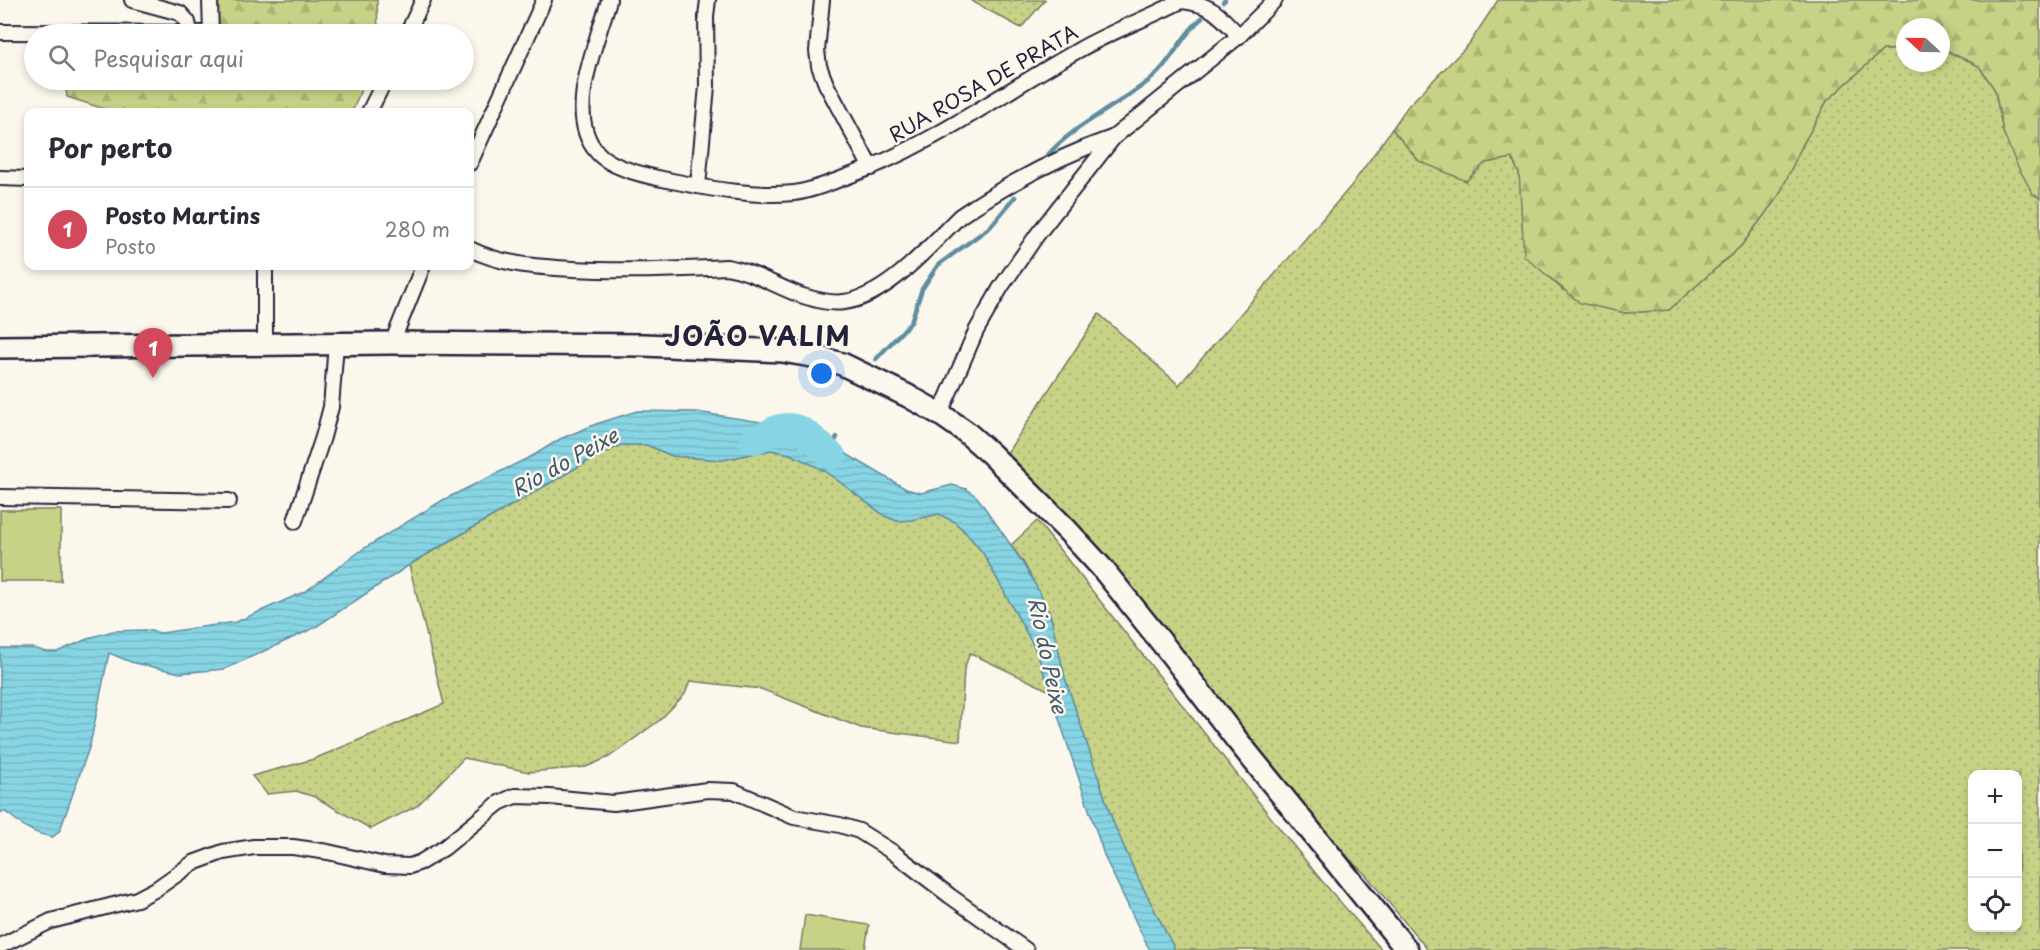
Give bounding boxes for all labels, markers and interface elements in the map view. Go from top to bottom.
street label: RUA ROSA DE PRATA [883,17,1083,149]
north arrow [1896,18,1950,72]
search box [24,24,474,90]
icon: search [45,41,78,74]
text: Pesquisar aqui [93,41,244,74]
text: Por perto [48,128,172,167]
text: Posto Martins [105,198,260,231]
text: 1 [63,214,72,244]
text: 280 m [385,214,450,244]
text: Posto [105,231,156,261]
district label: JOÃO VALIM [665,316,851,355]
pin: 1 [134,328,172,378]
your location [807,359,836,388]
water label: Rio do Peixe [505,418,625,504]
water label: Rio do Peixe [1021,594,1077,718]
map controls [1968,770,2022,932]
button: + [1968,770,2022,824]
button: − [1968,824,2022,878]
button: locate [1968,878,2022,932]

